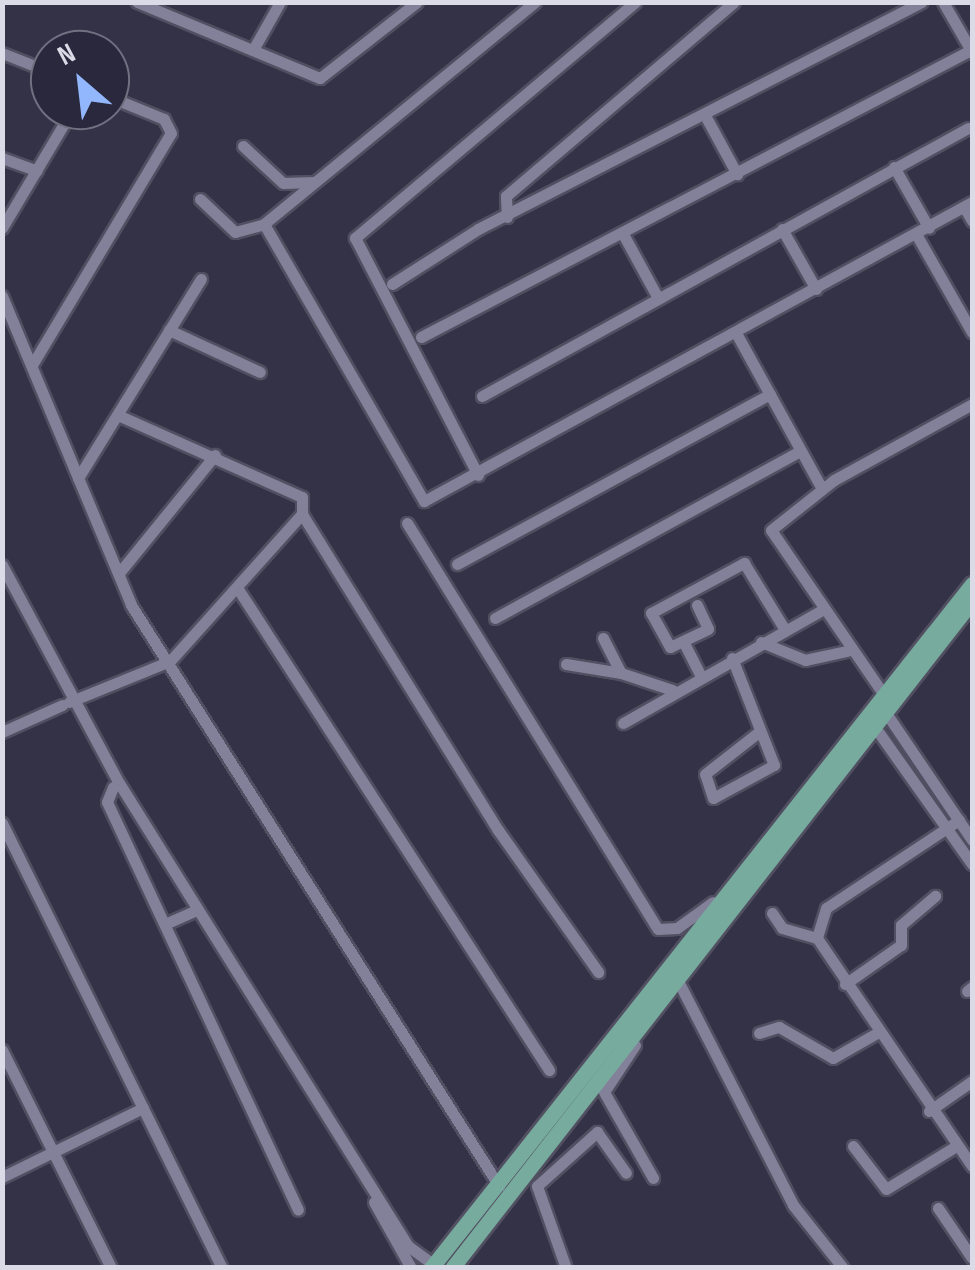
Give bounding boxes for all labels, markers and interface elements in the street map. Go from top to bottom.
north arrow [30,30,130,130]
text: N [52,37,81,73]

